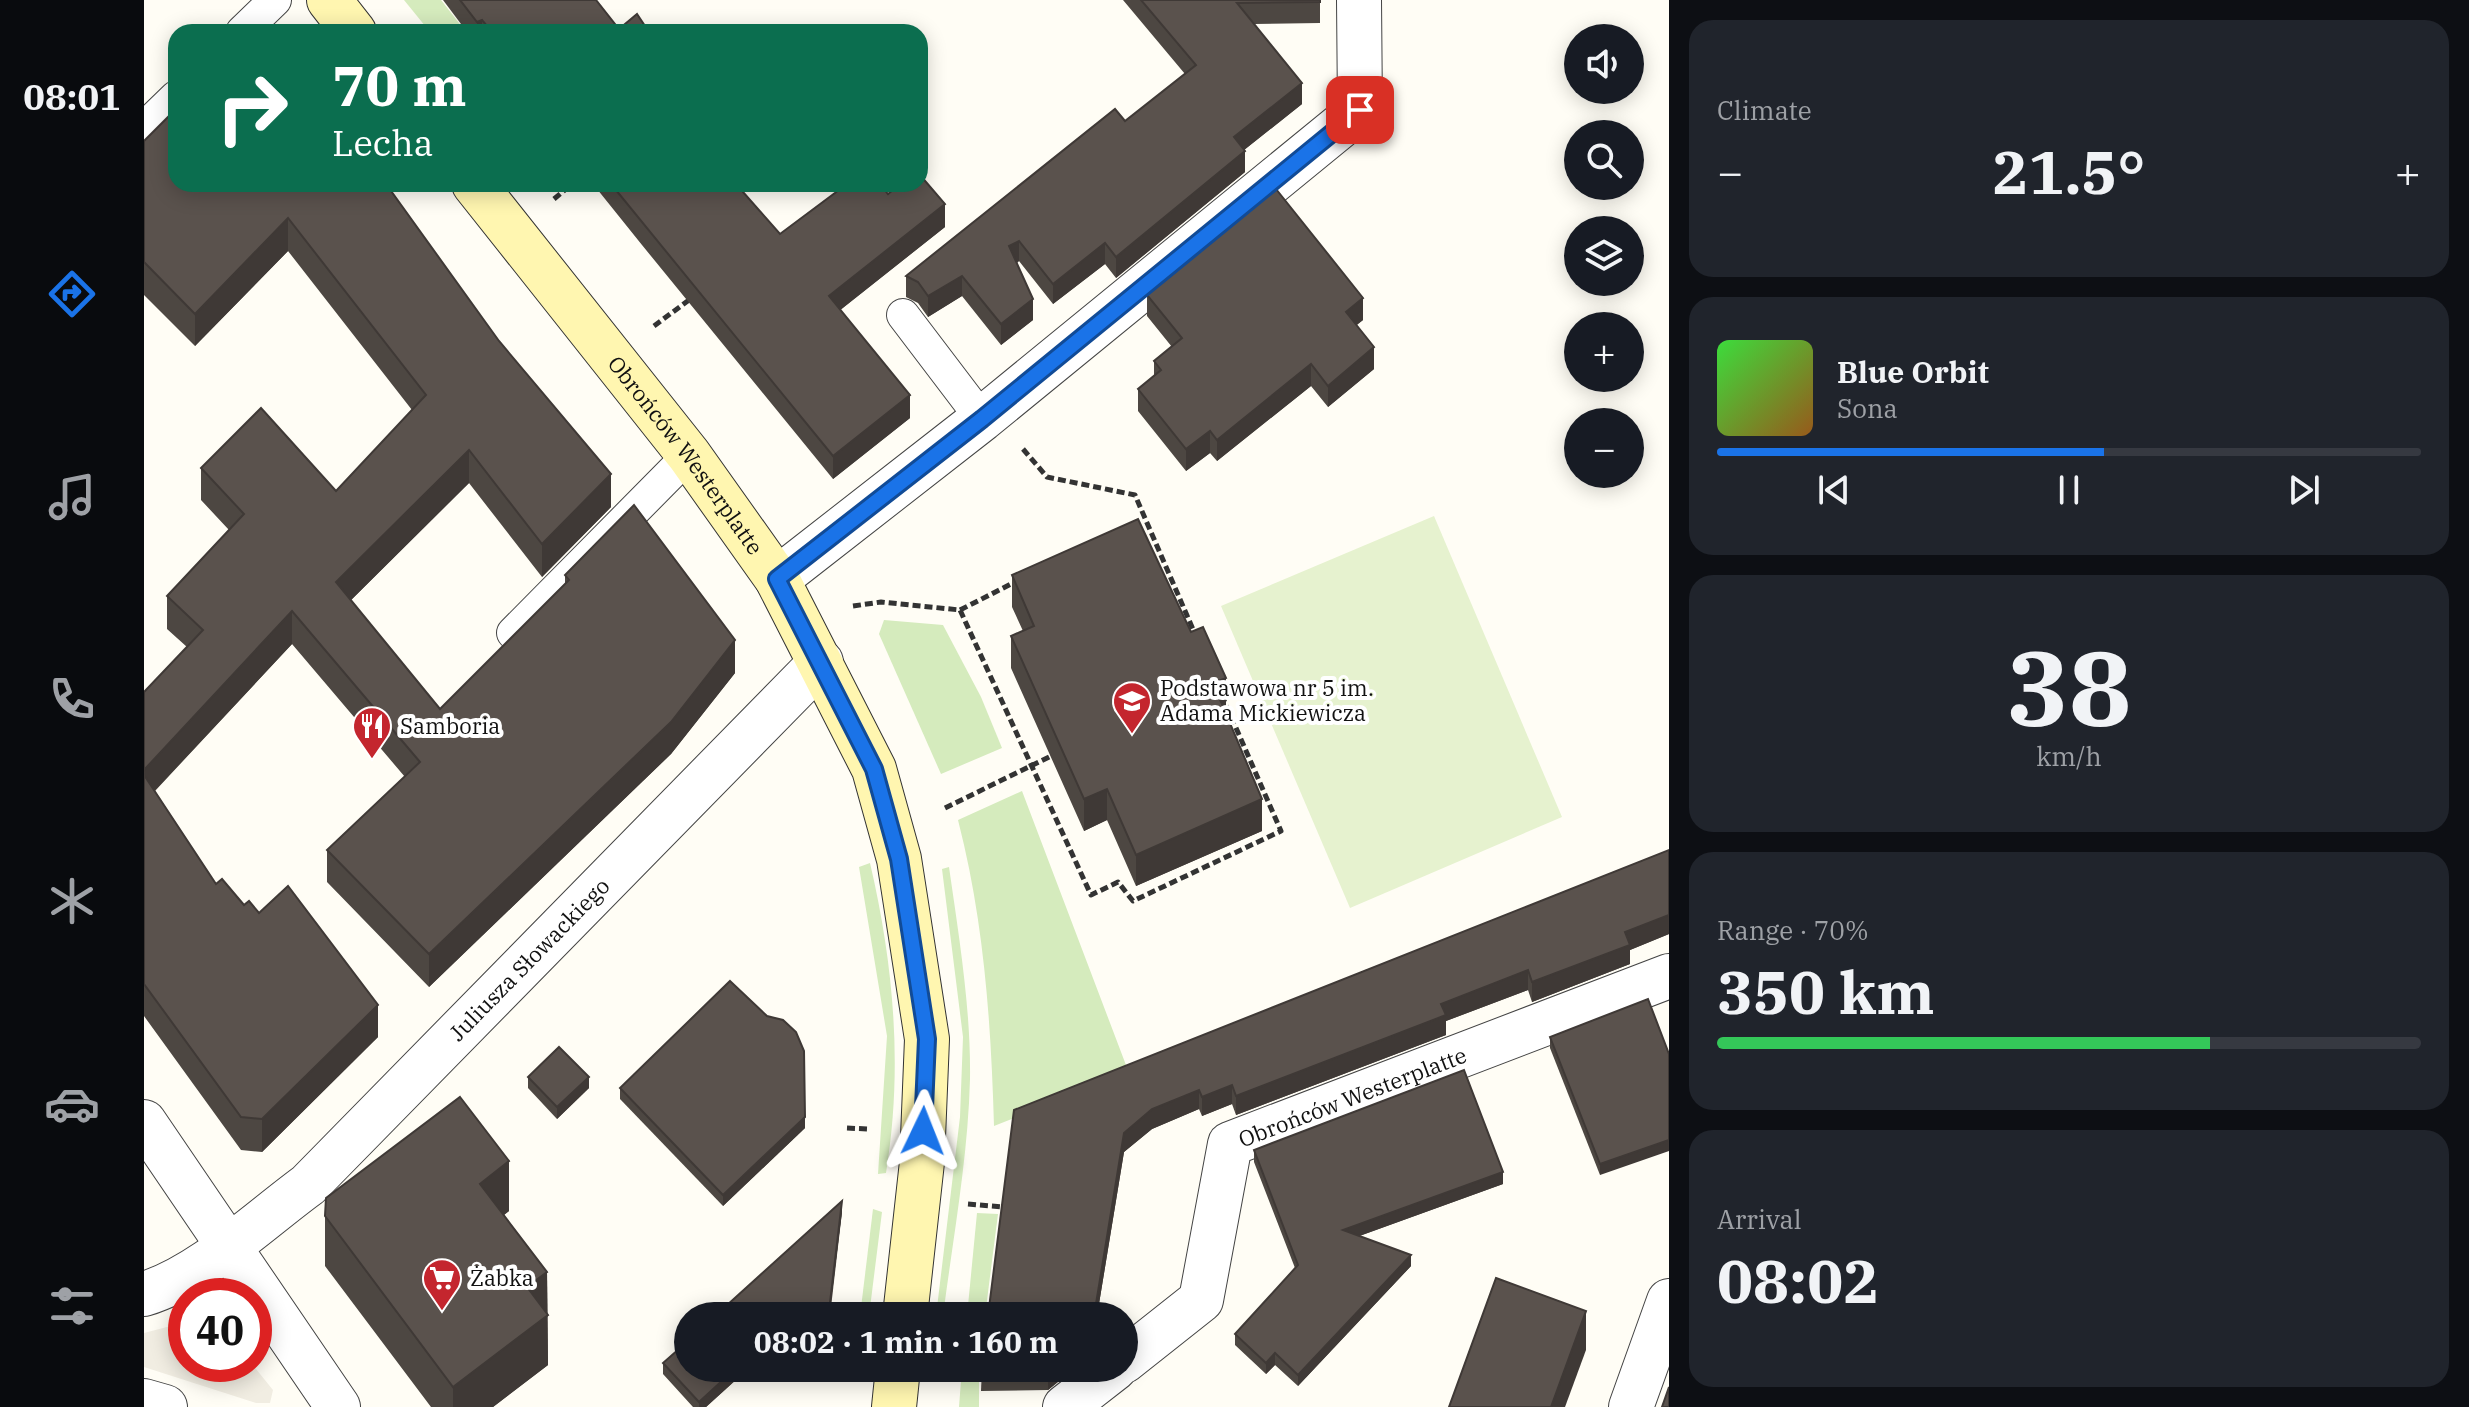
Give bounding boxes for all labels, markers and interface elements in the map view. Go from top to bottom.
map controls [1564,24,1644,488]
button: sound [1564,24,1644,104]
text: 70 m [332,49,467,121]
icon: right [200,56,304,160]
text: 08:01 [23,73,121,120]
pin [1326,76,1394,144]
icon: arrive [1338,88,1382,132]
text: Climate [1717,93,1812,127]
text: Lecha [332,119,433,166]
button: search [1564,120,1644,200]
text: 21.5° [1992,132,2146,211]
text: − [1717,143,1743,200]
text: + [2395,143,2421,200]
button: layers [1564,216,1644,296]
icon: directions [44,266,100,322]
button: + [1564,312,1644,392]
street label: Obrońców Westerplatte [602,349,770,560]
text: Blue Orbit [1837,352,1989,391]
text: Sona [1837,391,1898,425]
button: − [1564,408,1644,488]
icon: previous [1812,468,1856,512]
icon: pause [2047,468,2091,512]
icon: next [2282,468,2326,512]
icon: music [44,469,100,525]
text: 38 [2007,619,2131,755]
icon: phone [44,671,100,727]
place label: Podstawowa nr 5 im. Adama Mickiewicza [1160,673,1374,727]
school or university icon: Podstawowa nr 5 im. Adama Mickiewicza [1111,680,1153,735]
restaurant icon: Samboria [351,705,393,760]
place label: Samboria [400,711,500,740]
text: km/h [2036,739,2102,773]
street label: Juliusza Słowackiego [442,871,615,1047]
icon: climate [44,873,100,929]
text: Range · 70% [1717,913,1869,947]
text: 350 km [1717,952,1935,1031]
street label: Obrońców Westerplatte [1234,1040,1470,1153]
icon: car [44,1076,100,1132]
position arrow [881,1089,965,1173]
text: Arrival [1717,1202,1802,1236]
text: 08:02 [1717,1241,1879,1320]
supermarket icon: Żabka [421,1257,463,1312]
place label: Żabka [470,1263,534,1292]
icon: filters [44,1278,100,1334]
speed limit sign: 40 [168,1278,272,1382]
text: 08:02 · 1 min · 160 m [754,1322,1058,1361]

